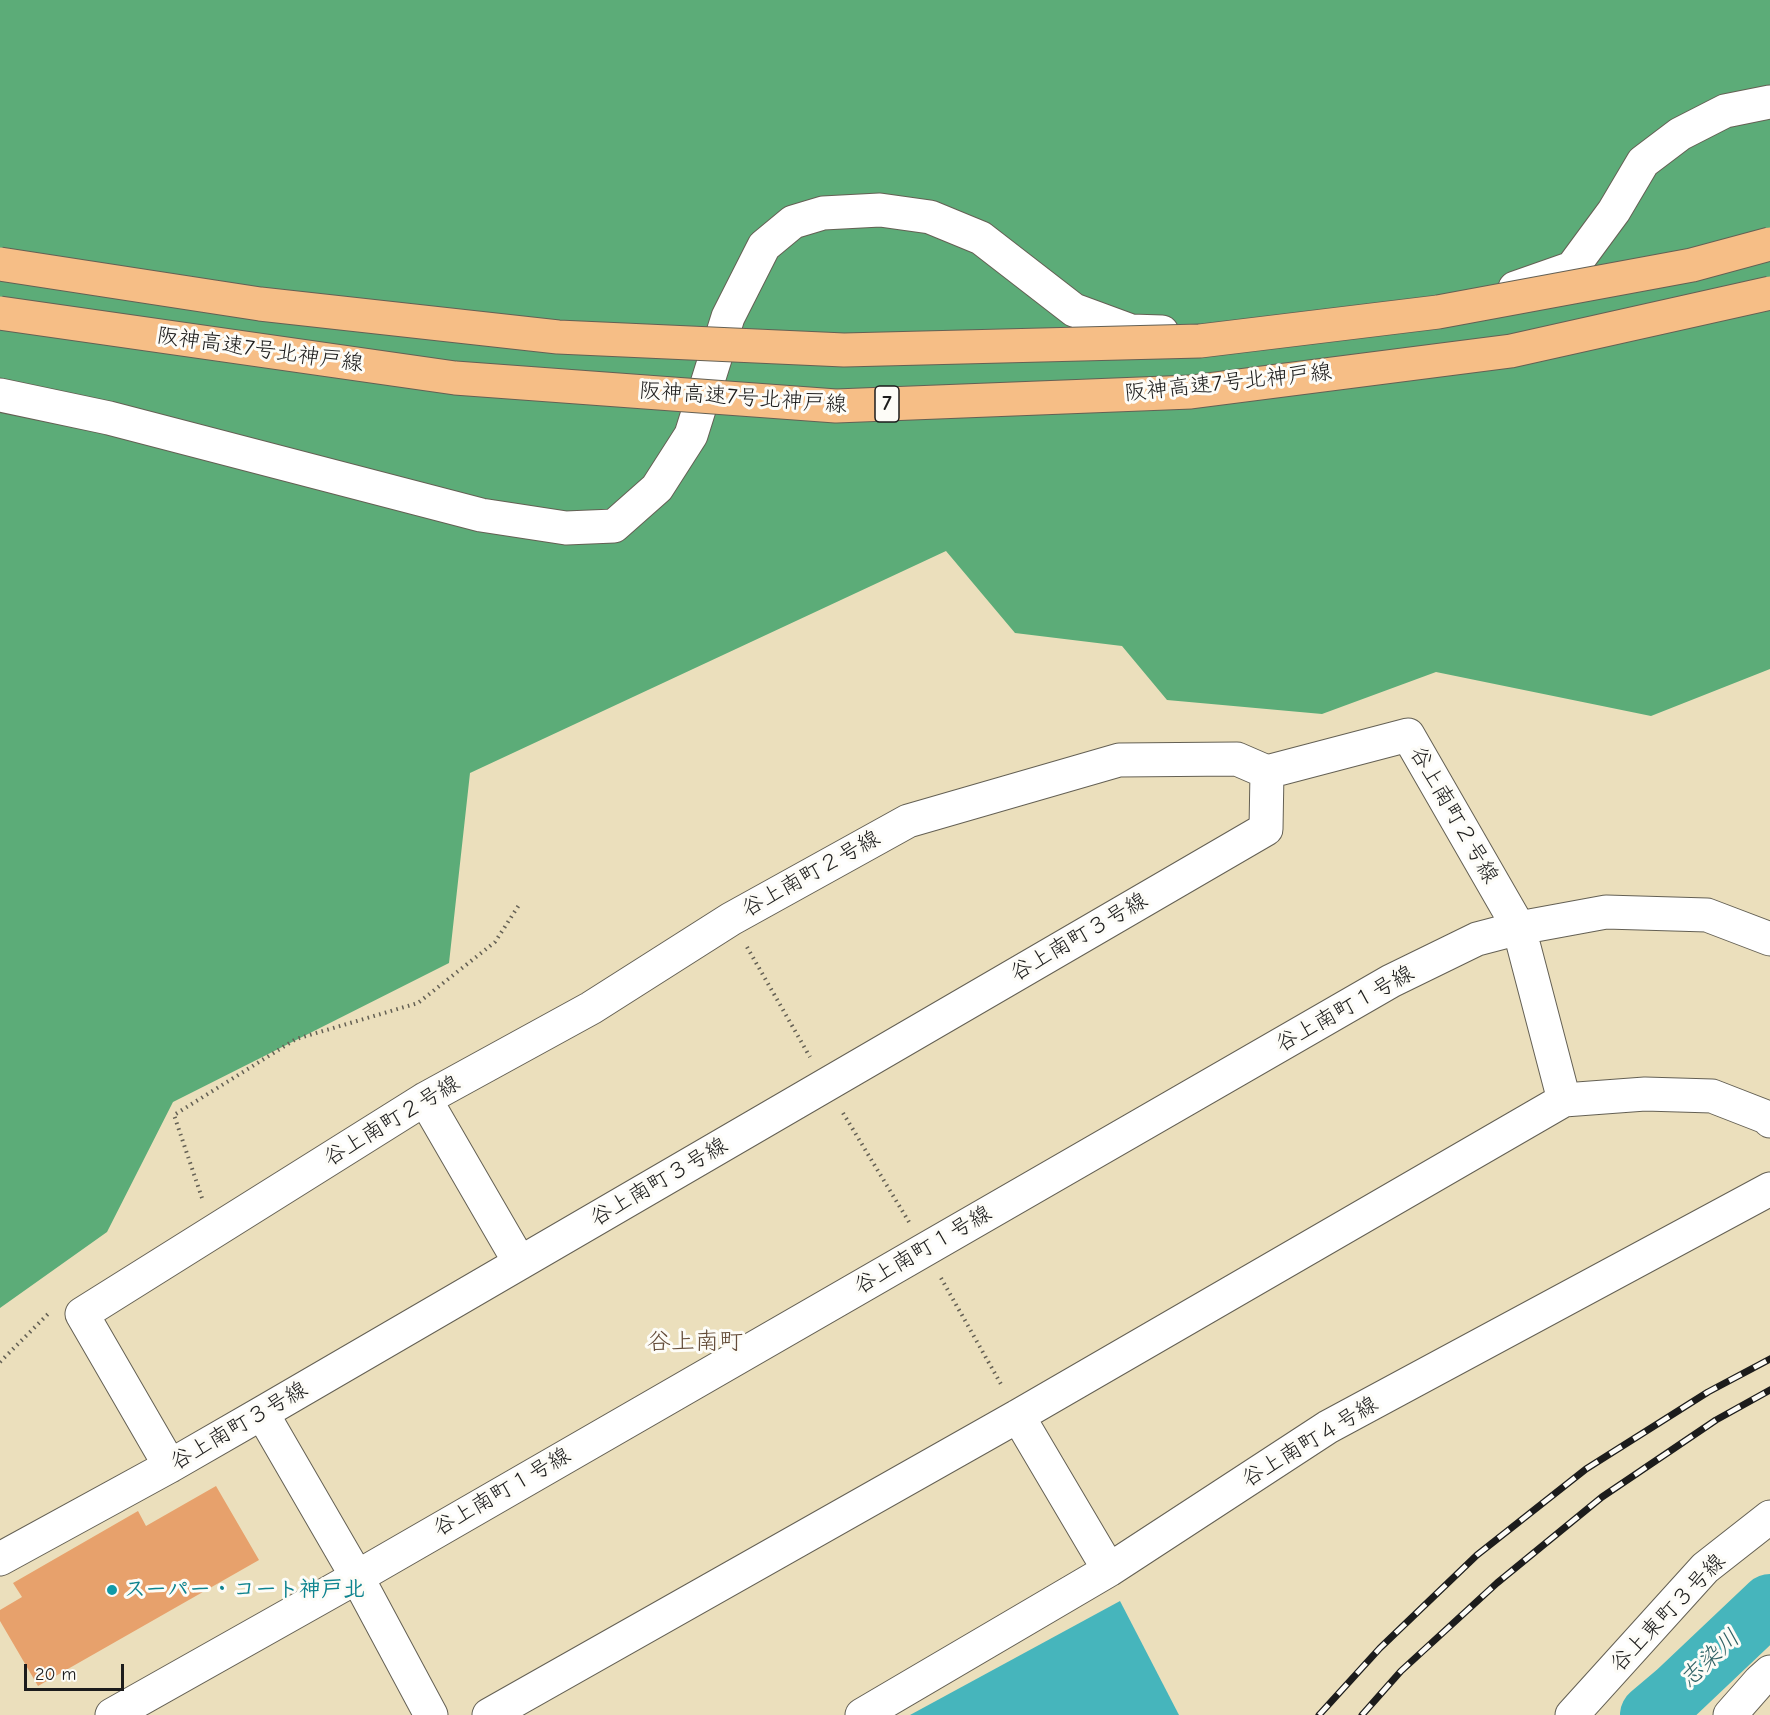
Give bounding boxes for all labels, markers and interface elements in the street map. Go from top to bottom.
street label: 阪神高速7号北神戸線 [155,322,365,378]
street label: 阪神高速7号北神戸線 [1123,359,1333,407]
street label: 阪神高速7号北神戸線 [638,378,848,418]
road number: 7 [875,386,899,422]
street label: 谷上南町２号線 [1404,742,1504,888]
street label: 谷上南町２号線 [737,825,885,923]
street label: 谷上南町３号線 [1006,887,1152,987]
street label: 谷上南町１号線 [1271,960,1419,1058]
street label: 谷上南町２号線 [319,1070,465,1172]
street label: 谷上南町３号線 [586,1132,732,1232]
street label: 谷上南町１号線 [850,1200,996,1300]
district label: 谷上南町 [647,1328,743,1356]
street label: 谷上南町３号線 [166,1376,312,1476]
street label: 谷上南町４号線 [1237,1391,1383,1493]
street label: 谷上南町１号線 [429,1442,575,1542]
street label: 谷上東町３号線 [1605,1548,1731,1678]
place label: スーパー・コート神戸北 [124,1577,365,1603]
marker: スーパー・コート神戸北 [105,1583,119,1597]
water label: 志染川 [1674,1624,1746,1694]
scale bar [27,1652,128,1690]
text: 20 m [35,1664,76,1685]

